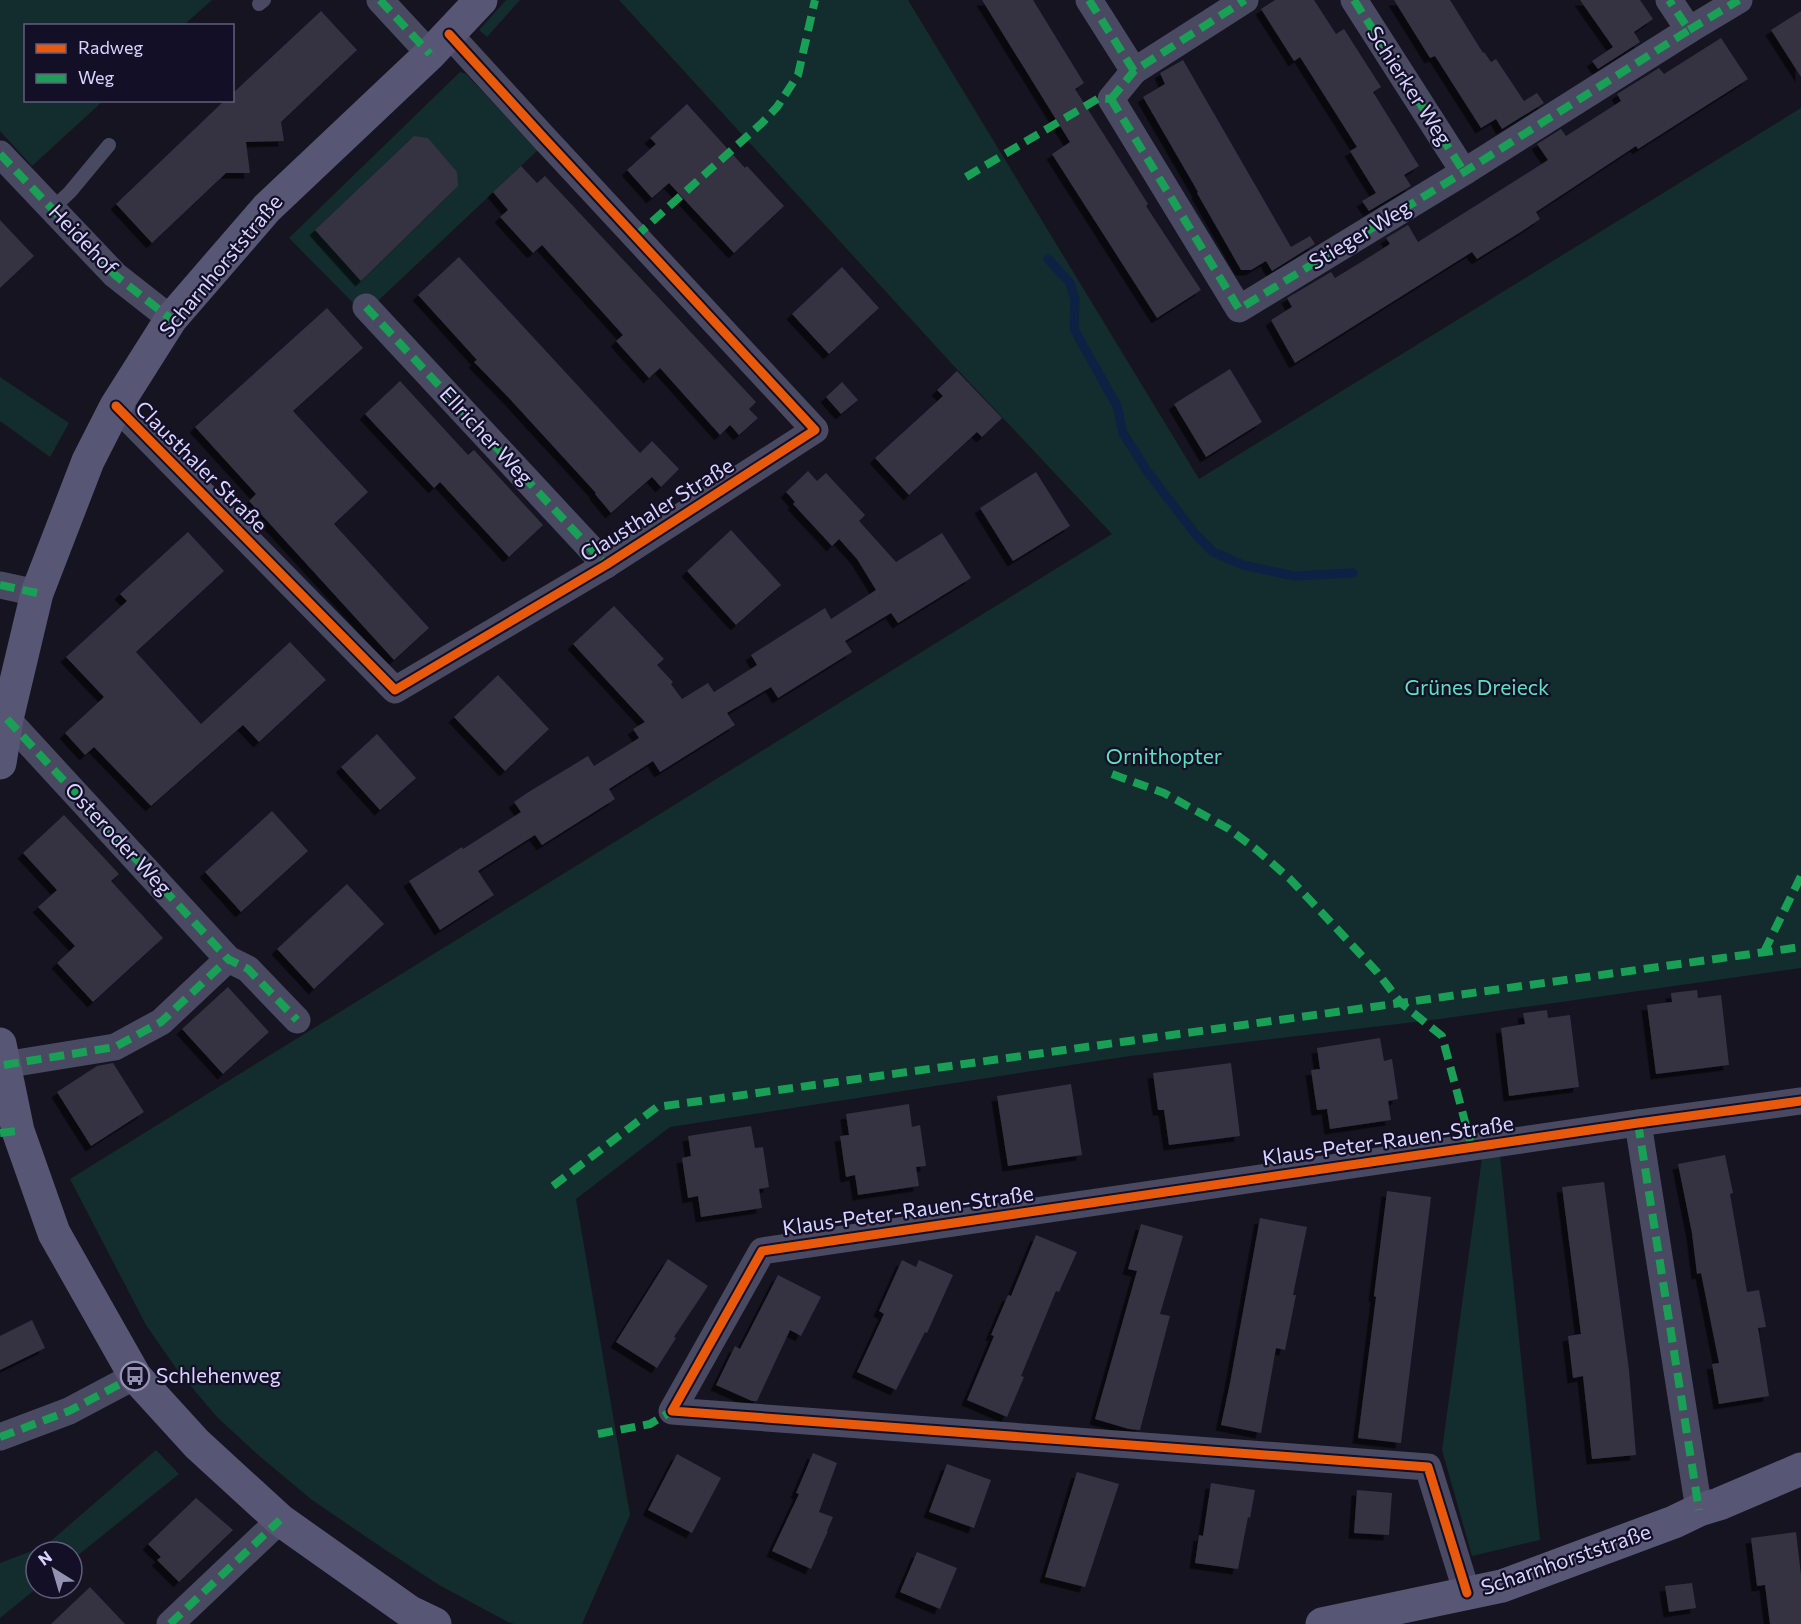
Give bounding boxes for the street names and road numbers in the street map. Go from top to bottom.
street label: Schierker Weg [1363,21,1458,149]
street label: Scharnhorststraße [153,189,287,341]
street label: Stieger Weg [1304,194,1415,274]
street label: Heidehof [44,199,124,280]
street label: Ellricher Weg [435,381,539,489]
street label: Clausthaler Straße [131,395,273,537]
street label: Clausthaler Straße [575,451,737,566]
street label: Osteroder Weg [61,777,178,899]
street label: Klaus-Peter-Rauen-Straße [1261,1109,1515,1170]
street label: Klaus-Peter-Rauen-Straße [781,1179,1035,1240]
street label: Scharnhorststraße [1477,1518,1654,1599]

